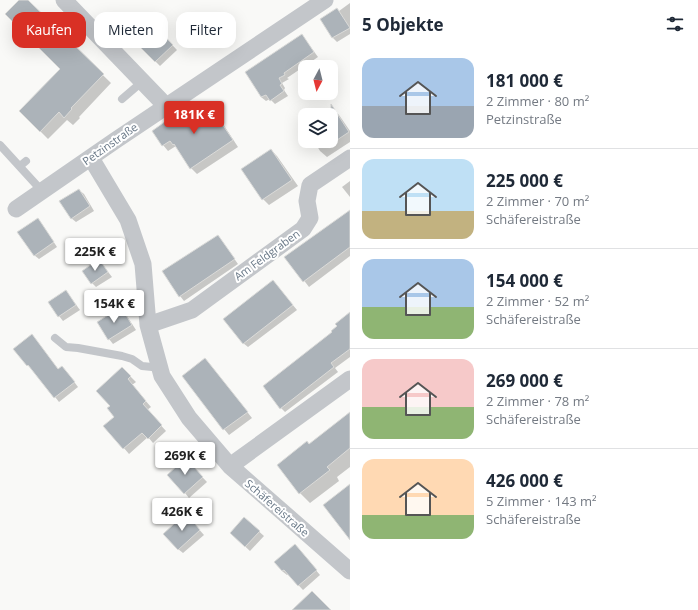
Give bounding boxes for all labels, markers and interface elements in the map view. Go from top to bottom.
chip: Kaufen [12,12,86,48]
chip: Mieten [94,12,168,48]
chip: Filter [176,12,236,48]
text: 5 Objekte [362,13,444,36]
icon: filters [664,13,686,35]
north arrow [298,60,338,100]
map controls [298,60,338,148]
text: 181 000 € [486,69,563,92]
icon: home [394,74,442,122]
text: 2 Zimmer · 80 m² [486,92,589,110]
pin: 181K € [161,101,227,135]
text: 181K € [173,105,215,123]
button: layers [298,108,338,148]
text: Petzinstraße [486,110,562,128]
street label: Petzinstraße [79,119,140,168]
text: 225 000 € [486,169,563,192]
icon: home [394,175,442,223]
text: 2 Zimmer · 70 m² [486,192,589,210]
text: Schäfereistraße [486,210,581,228]
street label: Am Feldgraben [231,226,303,283]
pin: 225K € [62,238,128,272]
text: 225K € [74,242,116,260]
text: 154 000 € [486,269,563,292]
icon: home [394,275,442,323]
pin: 154K € [81,290,147,324]
text: 2 Zimmer · 52 m² [486,292,589,310]
text: 154K € [93,294,135,312]
text: Schäfereistraße [486,310,581,328]
text: 269 000 € [486,369,563,392]
icon: home [394,375,442,423]
text: 2 Zimmer · 78 m² [486,392,589,410]
text: Schäfereistraße [486,410,581,428]
pin: 269K € [152,442,218,476]
text: 269K € [164,446,206,464]
text: 426 000 € [486,469,563,492]
icon: home [394,475,442,523]
street label: Schäfereistraße [242,476,313,540]
text: 5 Zimmer · 143 m² [486,492,597,510]
pin: 426K € [149,498,215,532]
text: 426K € [161,502,203,520]
text: Schäfereistraße [486,510,581,528]

